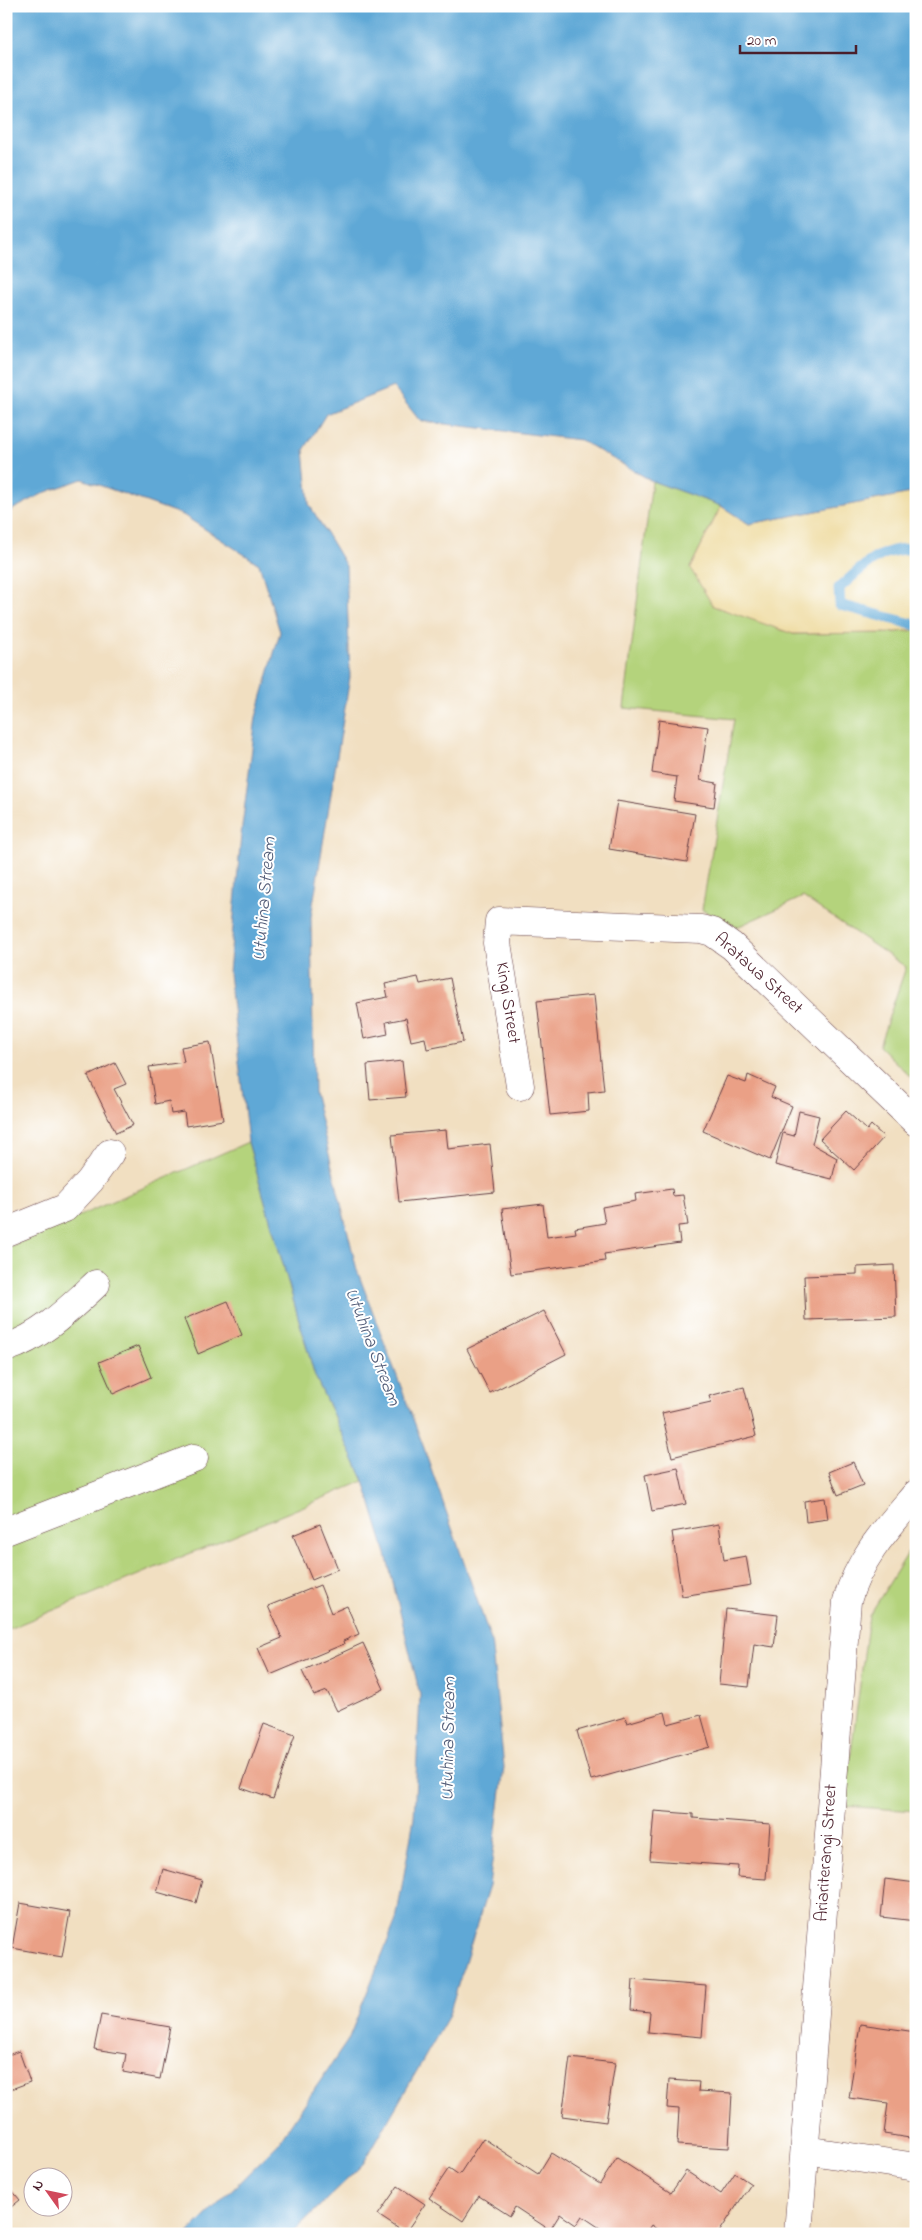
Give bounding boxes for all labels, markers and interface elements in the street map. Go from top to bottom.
scale bar [740,22,856,54]
text: 20 m [747,30,777,52]
water label: Utuhina Stream [246,836,284,962]
street label: Arataua Street [708,927,808,1021]
street label: Kingi Street [487,960,526,1046]
water label: Utuhina Stream [337,1284,407,1410]
water label: Utuhina Stream [434,1677,464,1801]
street label: Ariariterangi Street [809,1783,846,1923]
north arrow [22,2168,72,2218]
text: N [27,2176,50,2195]

